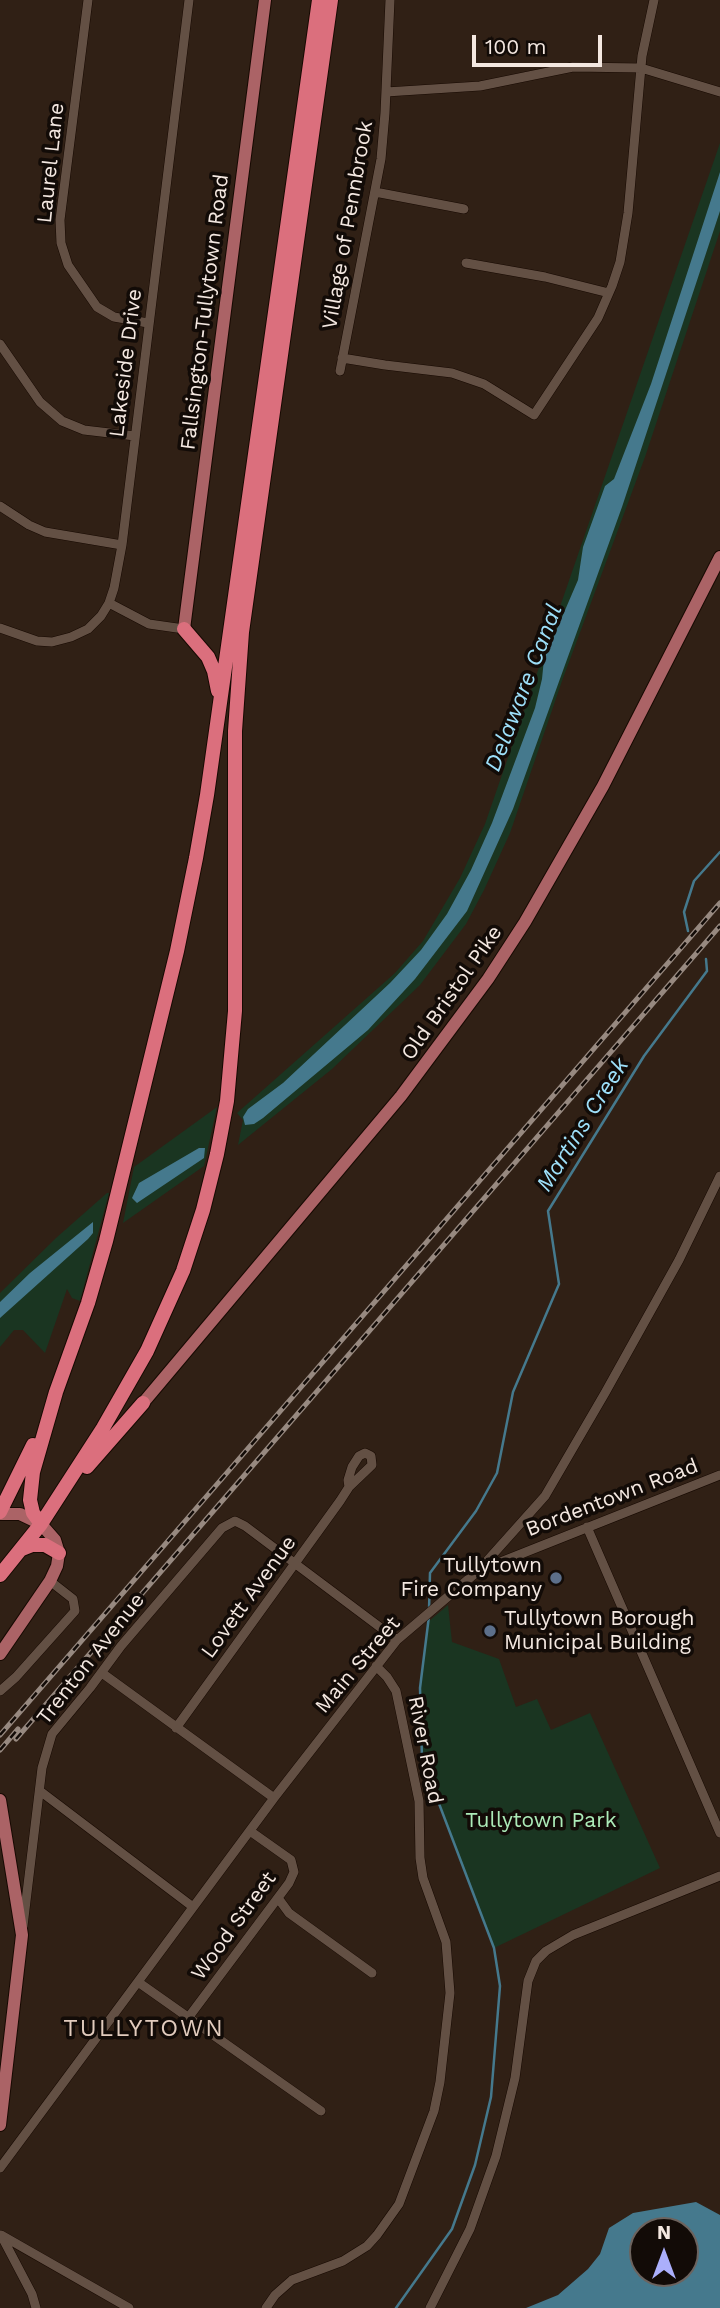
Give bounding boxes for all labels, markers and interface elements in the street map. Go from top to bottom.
scale bar [475,21,604,65]
text: 100 m [485,34,547,59]
street label: Laurel Lane [32,102,70,224]
street label: Village of Pennbrook [317,119,379,331]
street label: Fallsington-Tullytown Road [176,173,234,451]
street label: Lakeside Drive [104,287,148,439]
water label: Delaware Canal [479,601,569,775]
street label: Old Bristol Pike [396,921,508,1065]
water label: Martins Creek [531,1053,635,1197]
street label: Bordentown Road [522,1453,702,1543]
street label: Lovett Avenue [196,1531,302,1663]
place label: Tullytown Fire Company [400,1553,542,1603]
marker: Tullytown Fire Company [548,1570,564,1586]
street label: Trenton Avenue [32,1588,150,1730]
place label: Tullytown Borough Municipal Building [504,1606,694,1656]
street label: Main Street [310,1611,406,1719]
marker: Tullytown Borough Municipal Building [482,1623,498,1639]
street label: River Road [402,1694,448,1806]
park label: Tullytown Park [465,1808,617,1834]
street label: Wood Street [186,1867,282,1985]
district label: TULLYTOWN [64,2015,224,2043]
north arrow [629,2217,699,2287]
text: N [657,2221,671,2244]

